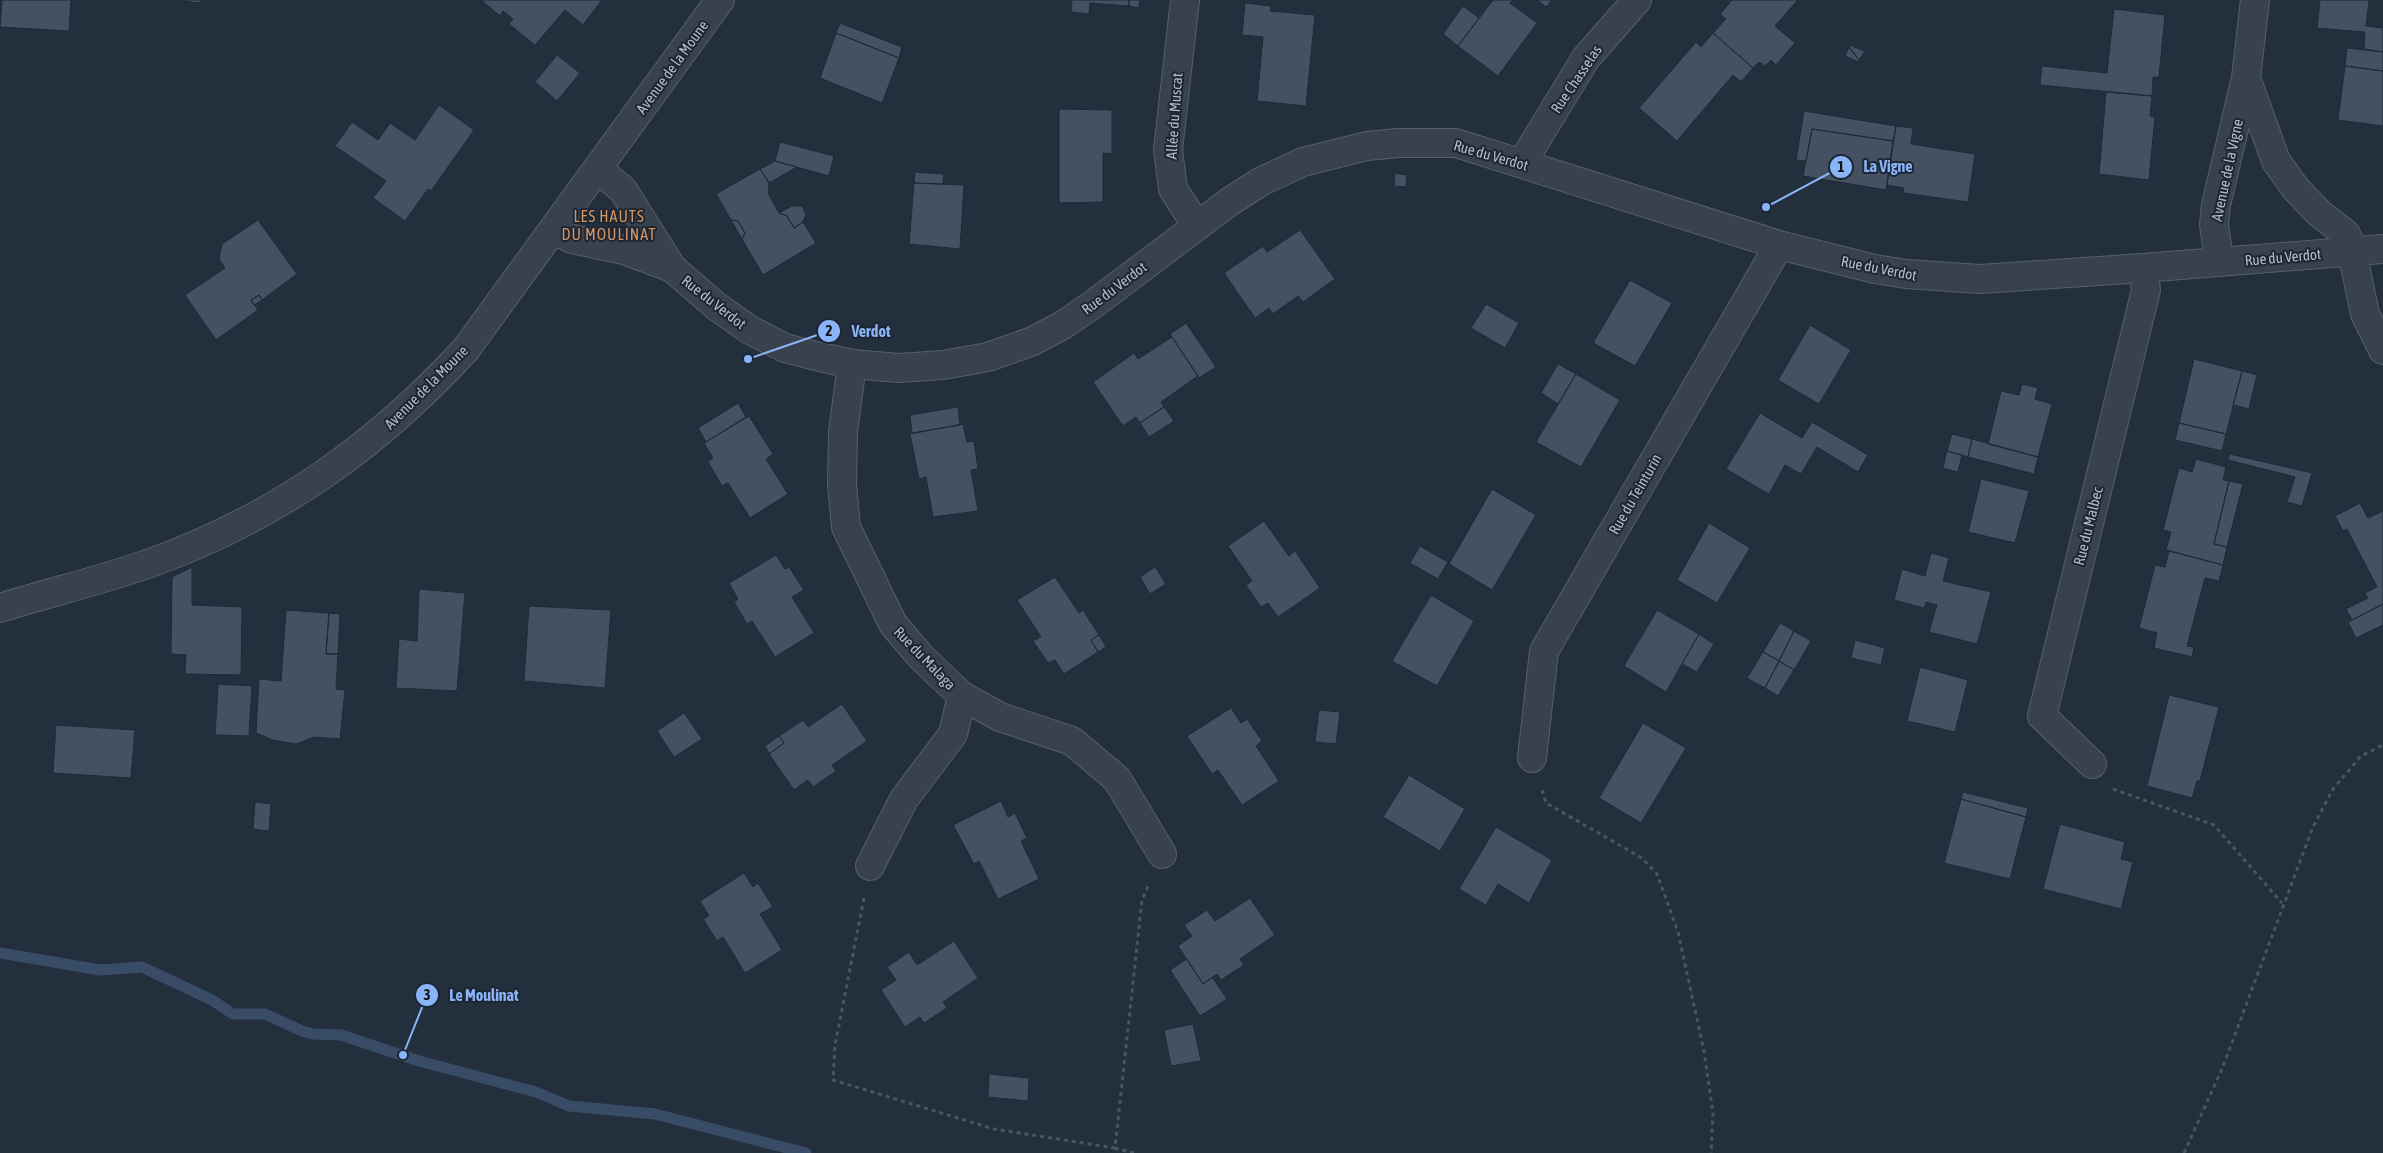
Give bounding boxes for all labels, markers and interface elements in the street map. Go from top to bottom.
street label: Avenue de la Moune [633,17,712,117]
street label: Rue Chasselas [1547,42,1605,116]
street label: Allée du Muscat [1162,72,1186,160]
street label: Avenue de la Vigne [2208,117,2246,223]
street label: Rue du Verdot [1452,136,1530,174]
callout: La Vigne [1829,151,1923,182]
text: La Vigne [1863,157,1913,175]
text: 1 [1837,158,1845,175]
district label: LES HAUTS DU MOULINAT [561,207,657,243]
street label: Rue du Verdot [2244,245,2322,269]
street label: Rue du Verdot [1840,252,1918,284]
street label: Rue du Verdot [1078,258,1150,318]
street label: Rue du Verdot [679,272,749,332]
callout: Verdot [817,316,901,347]
text: 2 [825,322,833,339]
text: Verdot [850,322,891,340]
street label: Avenue de la Moune [381,342,471,432]
street label: Rue du Teinturin [1605,451,1665,537]
street label: Rue du Malbec [2070,484,2106,567]
street label: Rue du Malaga [891,623,959,693]
callout: Le Moulinat [414,980,528,1011]
text: 3 [423,986,431,1003]
text: Le Moulinat [449,986,519,1004]

